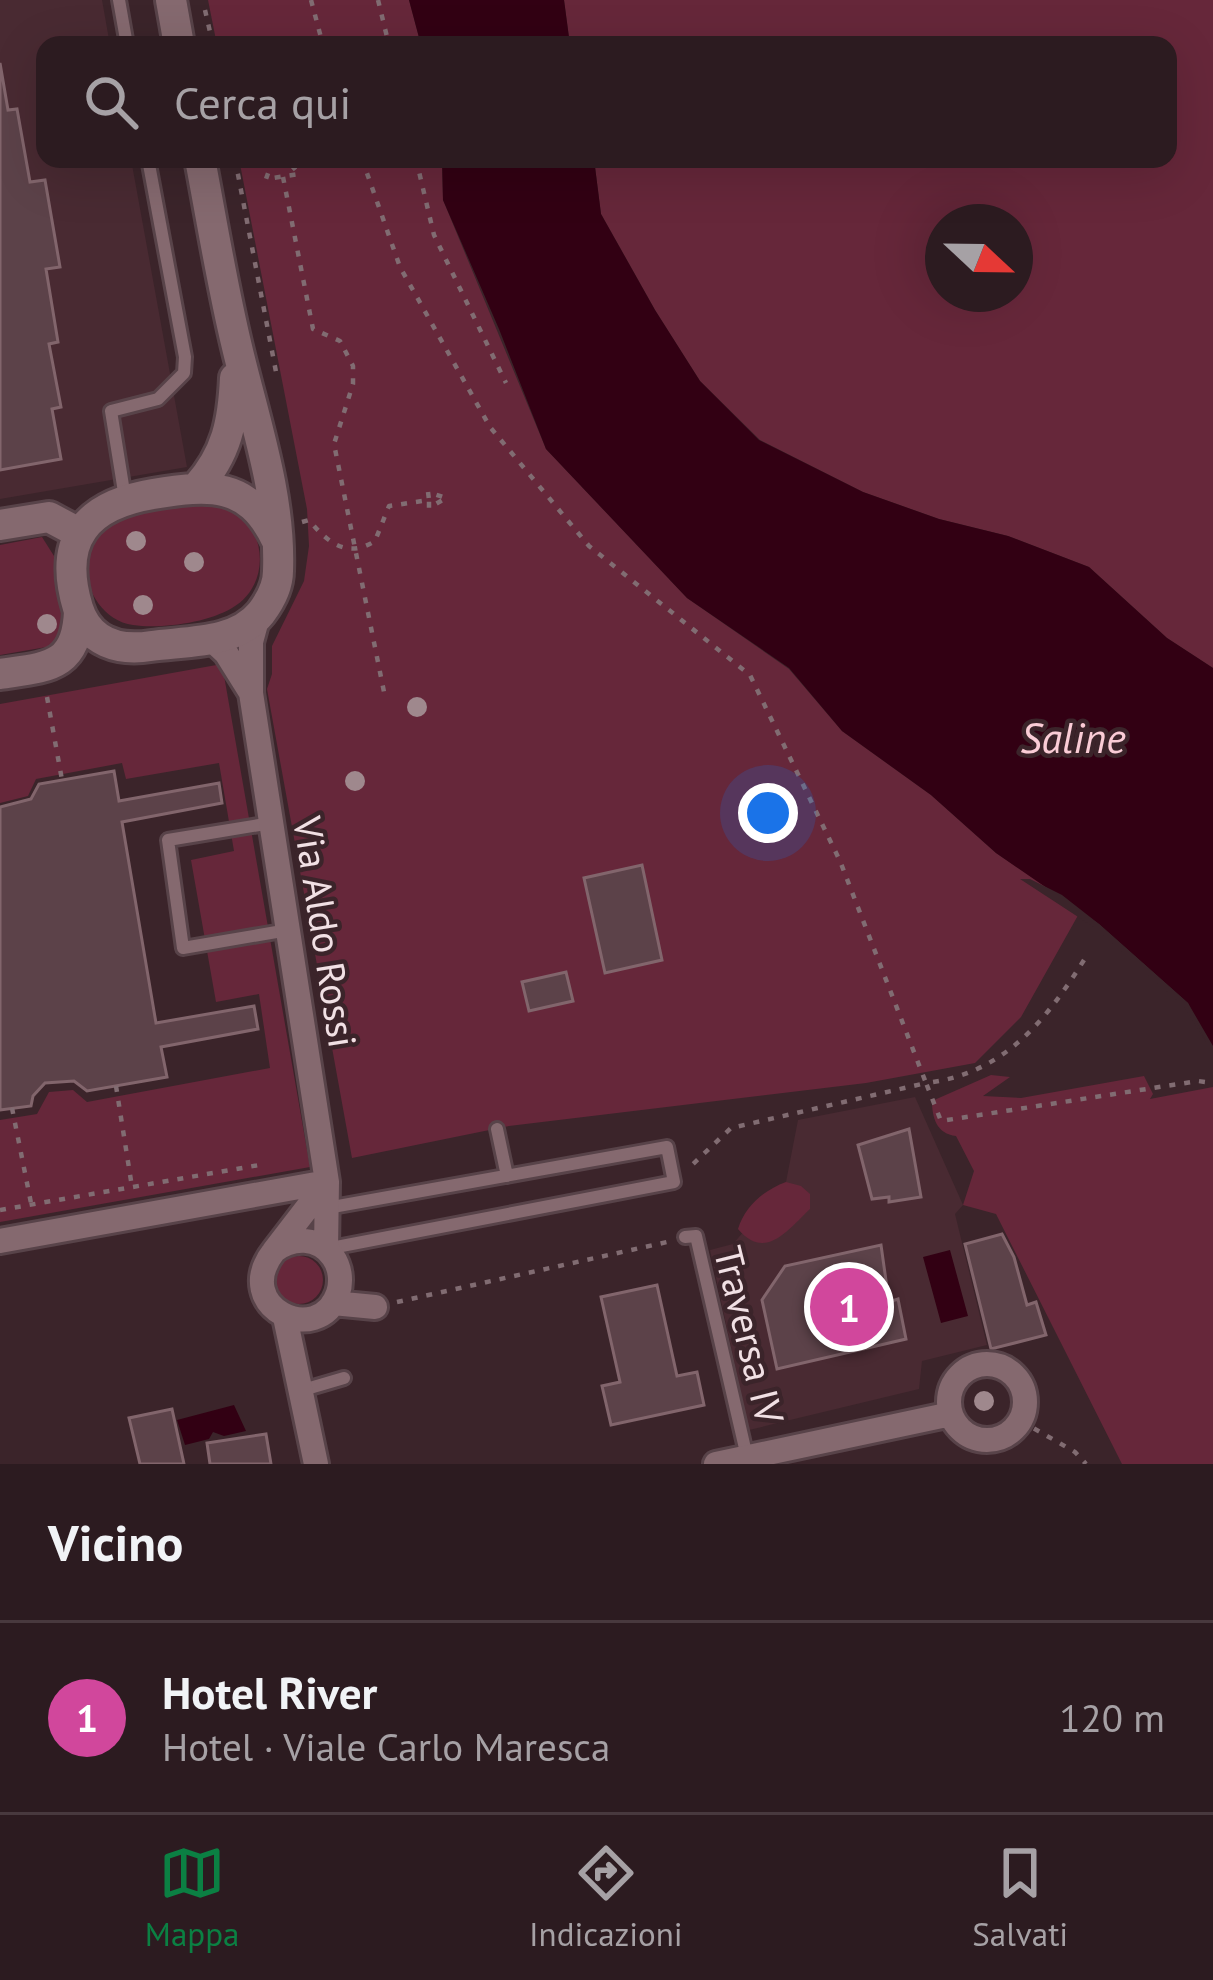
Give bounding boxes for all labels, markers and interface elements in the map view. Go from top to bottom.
search box [36,36,1177,168]
icon: search [78,69,144,135]
text: Cerca qui [174,73,351,131]
north arrow [925,204,1033,312]
water label: Saline [1020,710,1126,765]
your location [738,783,798,843]
street label: Via Aldo Rossi [282,812,369,1051]
street label: Traversa IV [703,1241,796,1430]
pin: 1 [810,1262,888,1352]
text: Vicino [48,1509,183,1575]
text: Hotel River [162,1663,377,1721]
text: 1 [76,1692,98,1743]
text: 120 m [1059,1692,1165,1743]
text: Hotel · Viale Carlo Maresca [162,1721,610,1772]
tab: Mappa [145,1840,239,1955]
tab: Indicazioni [529,1840,683,1955]
tab: Salvati [972,1840,1068,1955]

